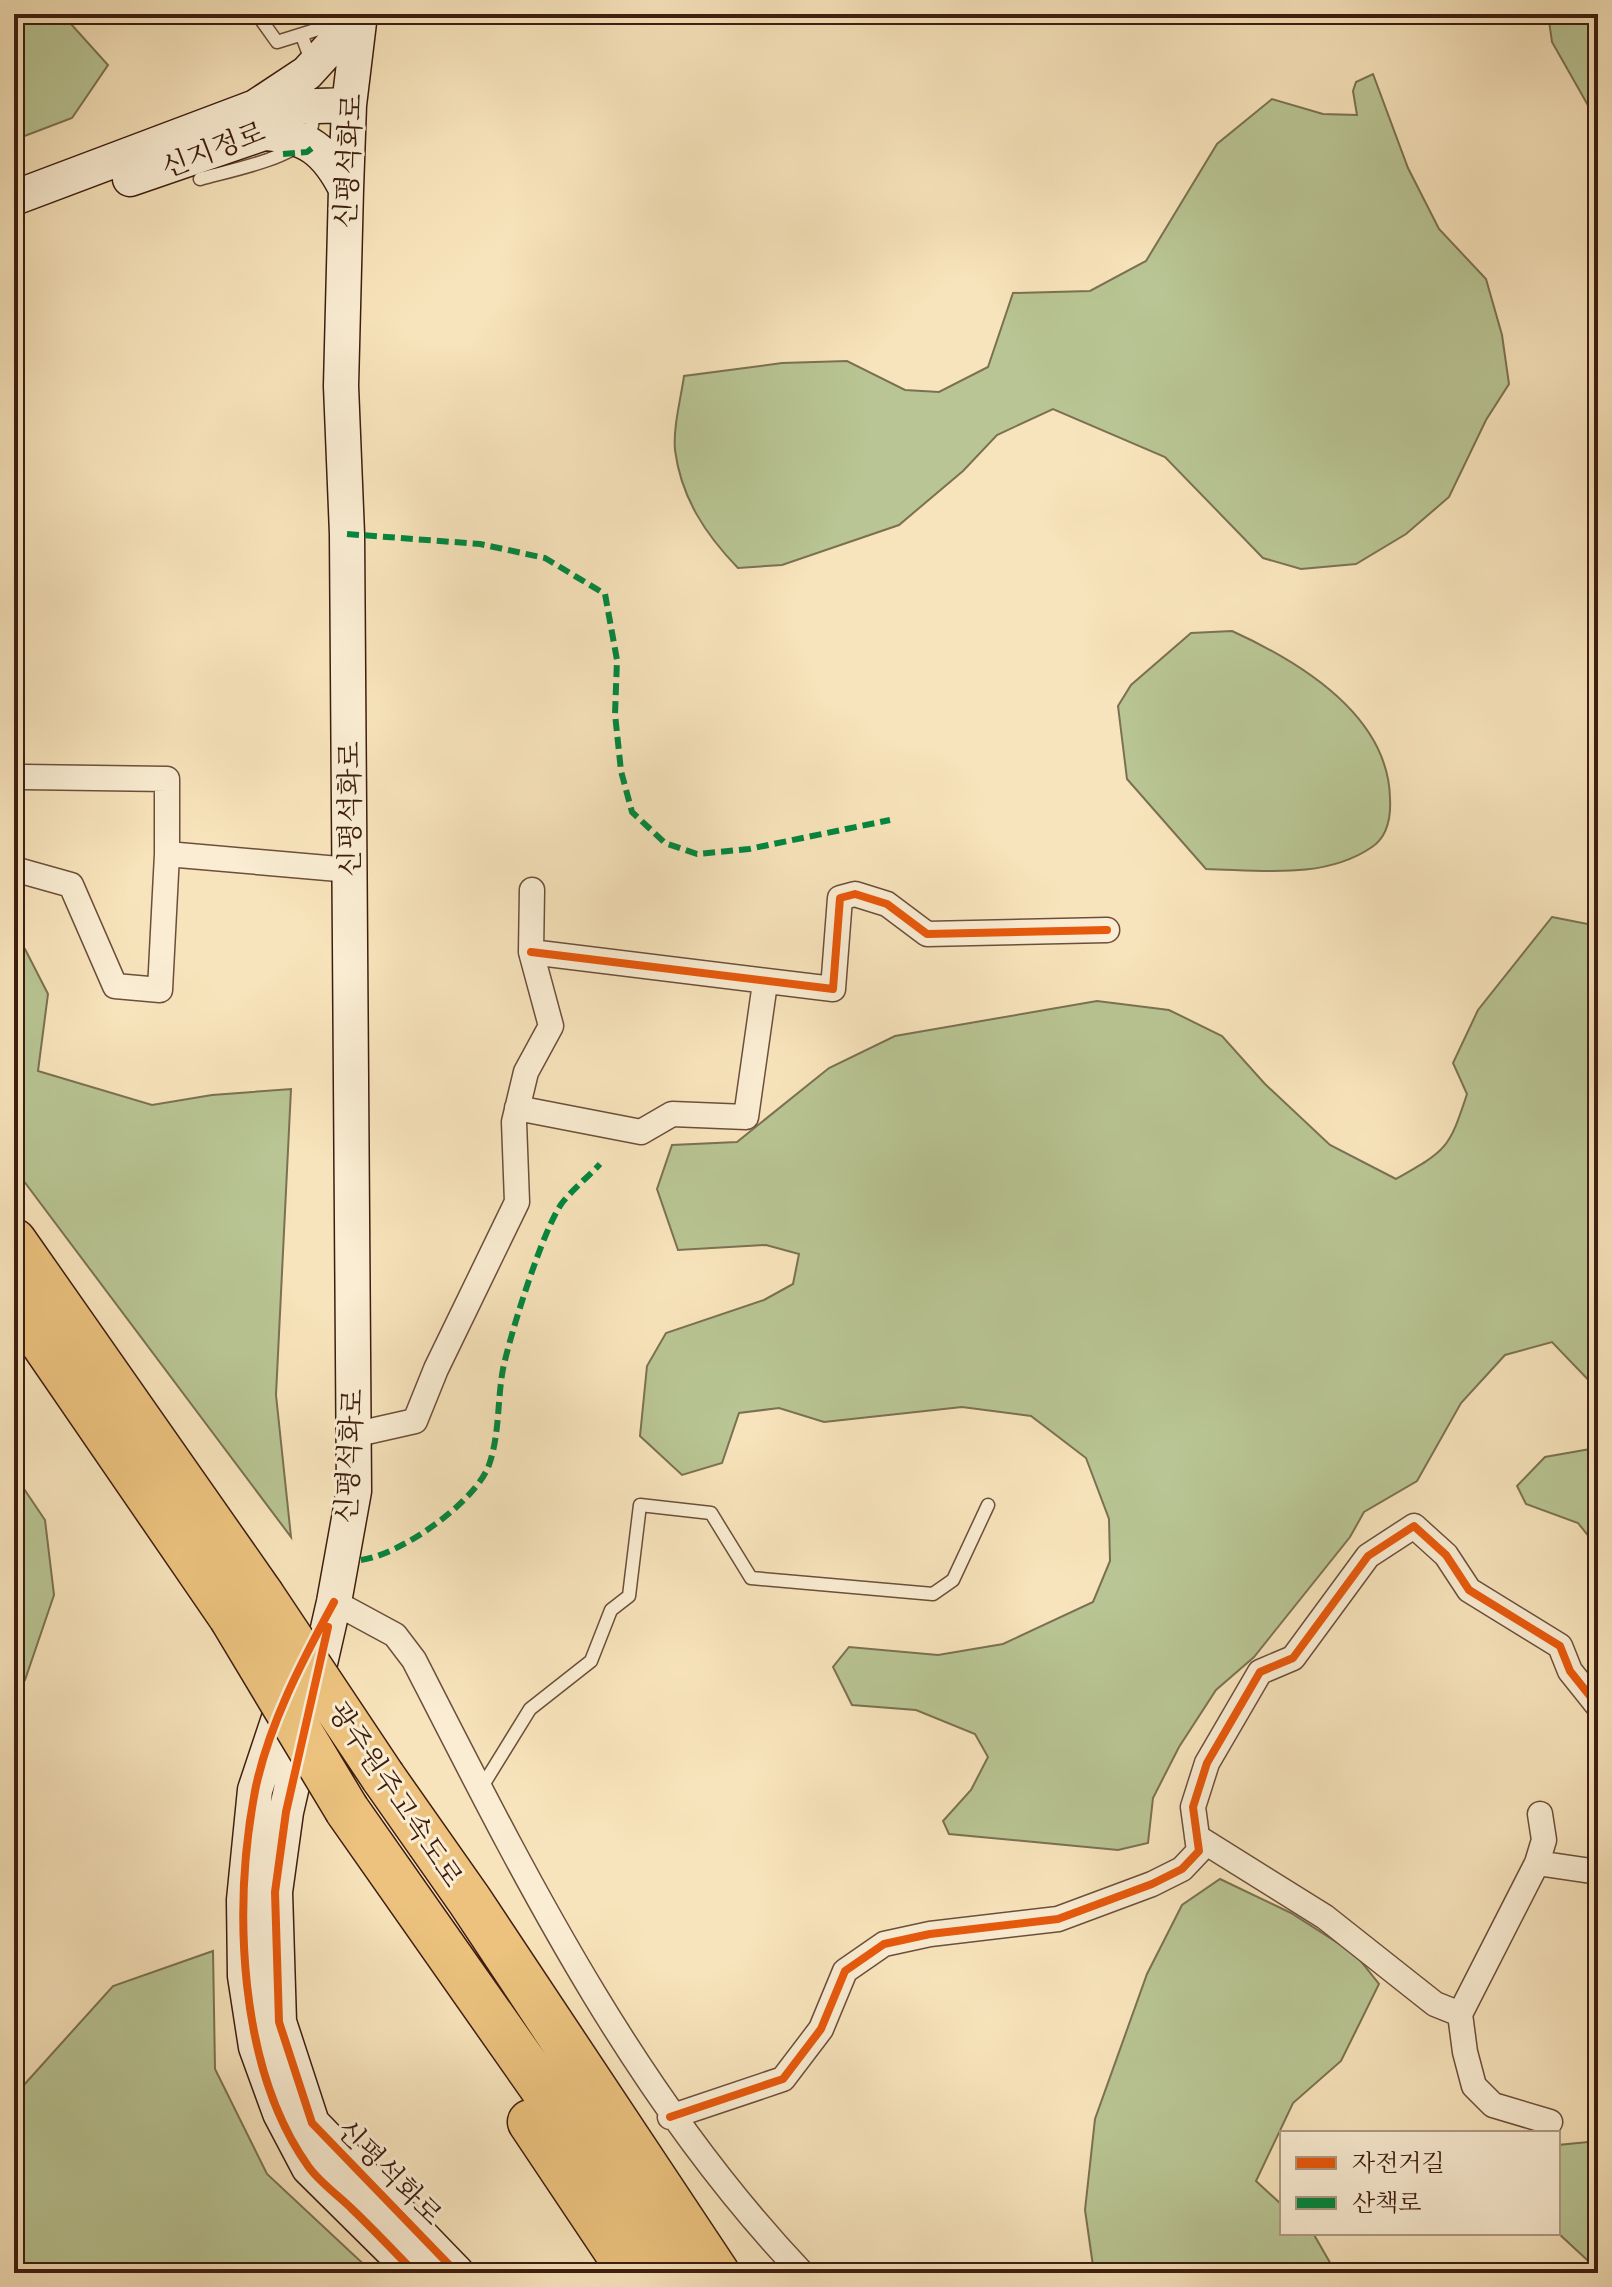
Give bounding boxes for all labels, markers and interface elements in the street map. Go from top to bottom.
street label: 신평석화로 [327,93,369,229]
street label: 신지정로 [156,114,270,184]
street label: 신평석화로 [332,741,366,877]
street label: 신평석화로 [328,1388,370,1524]
street label: 광주원주고속도로 [321,1695,471,1893]
street label: 신평석화로 [330,2112,450,2232]
legend [1280,2131,1560,2235]
text: 자전거길 [1352,2148,1445,2177]
text: 산책로 [1352,2188,1422,2217]

